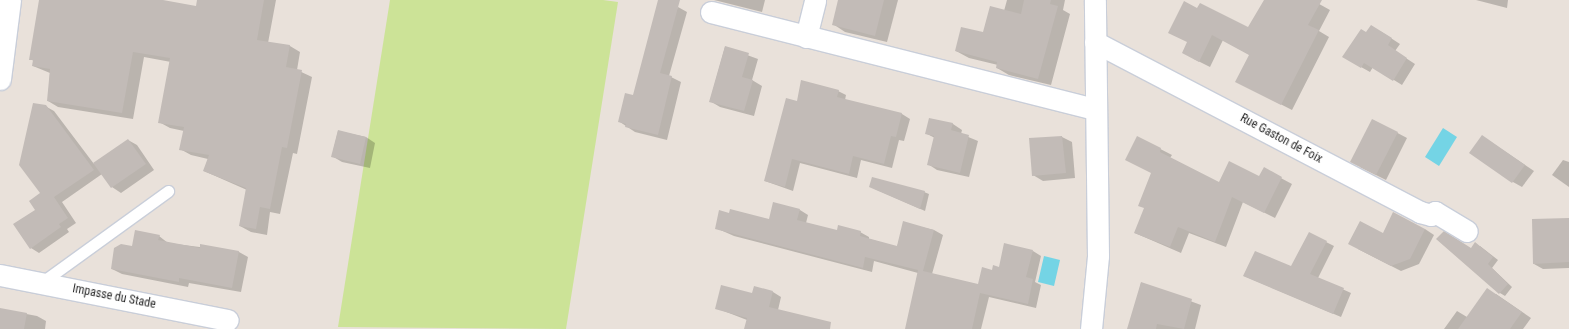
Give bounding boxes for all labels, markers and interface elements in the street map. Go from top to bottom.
street label: Rue Gaston de Foix [1237,111,1325,167]
street label: Impasse du Stade [71,282,157,312]

